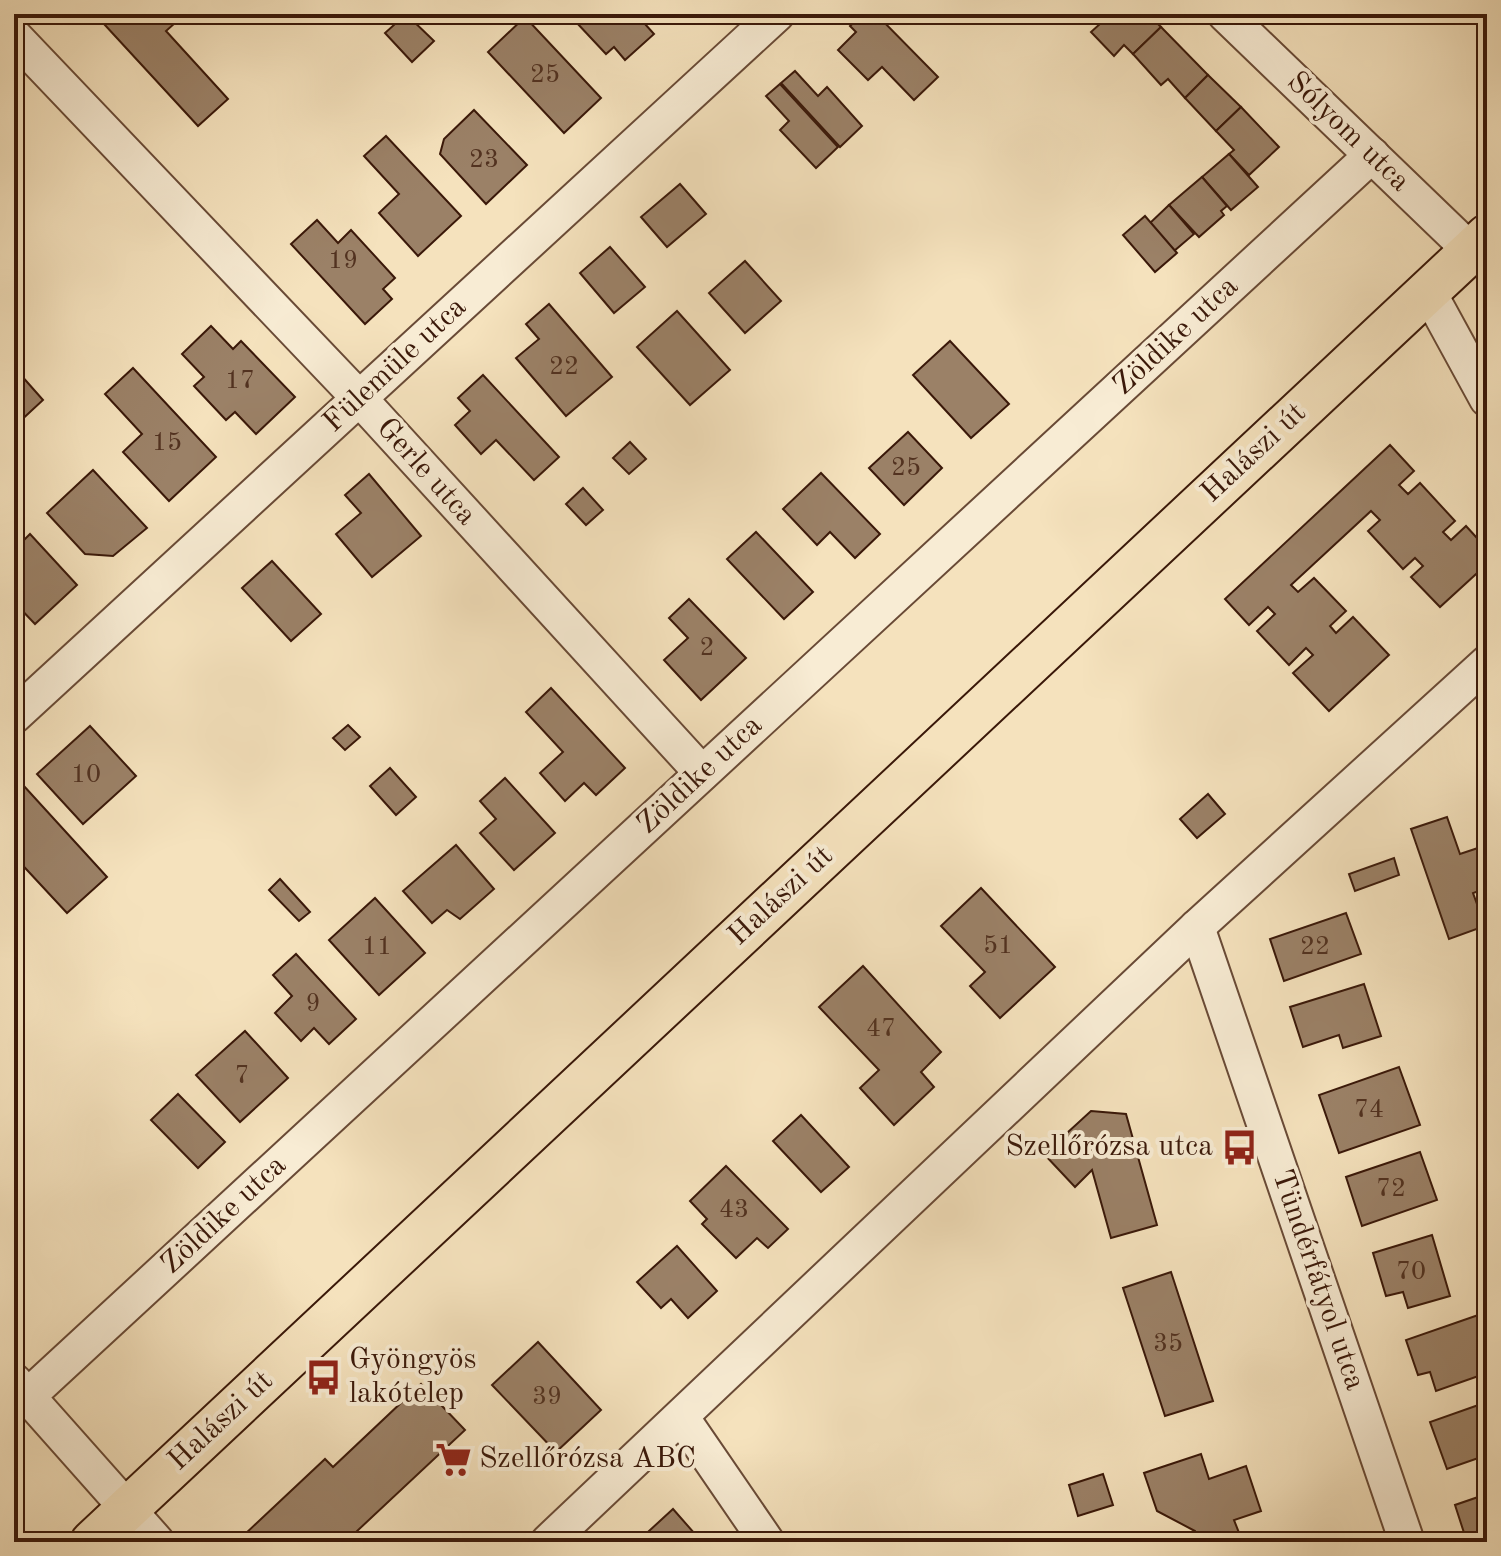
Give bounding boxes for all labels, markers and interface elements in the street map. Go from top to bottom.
house number: 25 [530,62,560,88]
street label: Sólyom utca [1281,66,1415,198]
house number: 23 [469,147,499,173]
house number: 19 [328,248,358,274]
street label: Zöldike utca [1108,271,1244,401]
street label: Fülemüle utca [318,292,472,438]
house number: 22 [549,354,579,380]
house number: 17 [225,368,255,394]
street label: Halászi út [1196,397,1312,509]
street label: Gerle utca [371,413,482,531]
house number: 15 [152,430,182,456]
house number: 25 [891,455,921,481]
house number: 2 [699,635,715,661]
street label: Zöldike utca [632,710,768,840]
house number: 10 [71,762,101,788]
street label: Halászi út [723,840,839,952]
house number: 51 [983,933,1013,959]
house number: 11 [362,934,392,960]
house number: 22 [1300,934,1330,960]
house number: 9 [305,991,321,1017]
house number: 47 [866,1016,896,1042]
house number: 7 [234,1063,250,1089]
house number: 74 [1354,1097,1384,1123]
bus stop icon: Szellőrózsa utca [1220,1128,1258,1166]
place label: Szellőrózsa utca [1005,1132,1213,1162]
street label: Zöldike utca [156,1150,292,1280]
street label: Tündérfátyol utca [1266,1166,1370,1394]
house number: 72 [1376,1176,1406,1202]
house number: 43 [719,1197,749,1223]
house number: 70 [1396,1259,1426,1285]
house number: 35 [1153,1331,1183,1357]
place label: Gyöngyös lakótelep [349,1345,477,1409]
bus stop icon: Gyöngyös lakótelep [304,1358,342,1396]
street label: Halászi út [163,1365,279,1477]
house number: 39 [532,1384,562,1410]
supermarket icon: Szellőrózsa ABC [434,1440,472,1478]
place label: Szellőrózsa ABC [479,1444,696,1474]

